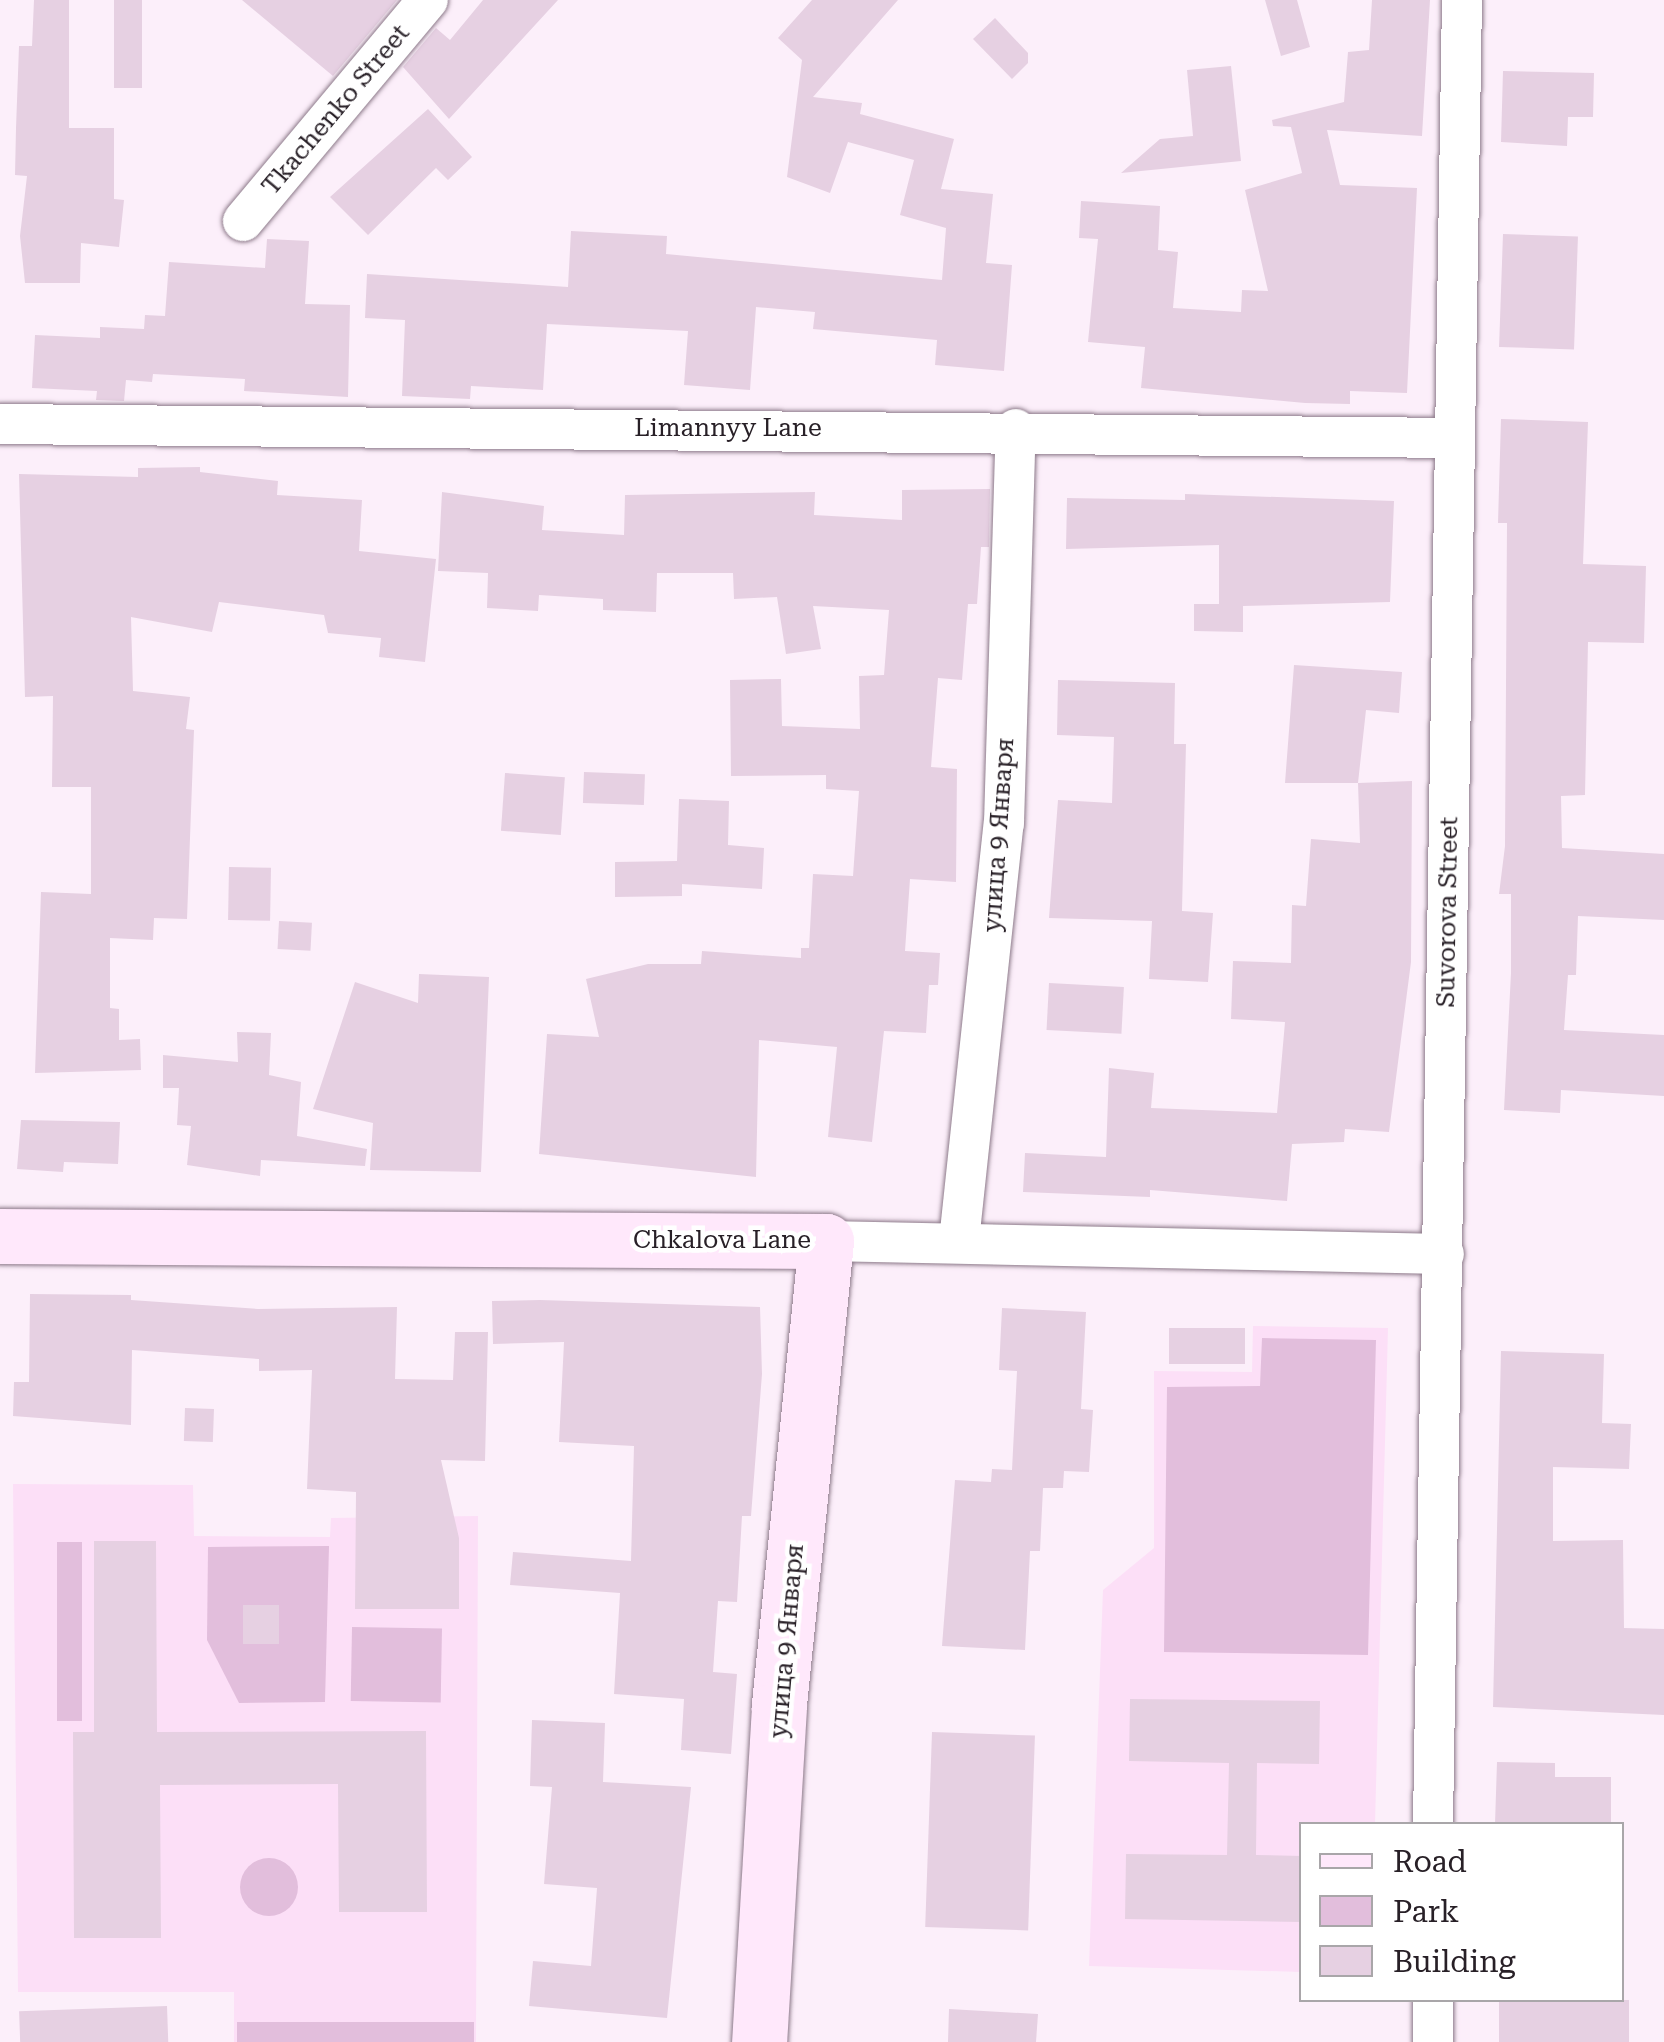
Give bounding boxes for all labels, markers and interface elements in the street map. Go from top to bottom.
street label: Tkachenko Street [256,19,416,201]
street label: Limannyy Lane [634,413,822,443]
street label: улица 9 Января [977,737,1021,933]
street label: Suvorova Street [1431,816,1465,1008]
street label: Chkalova Lane [633,1225,811,1255]
street label: улица 9 Января [764,1543,810,1739]
legend [1299,1822,1624,2002]
text: Road [1393,1844,1467,1879]
text: Park [1393,1894,1459,1929]
text: Building [1393,1944,1516,1979]

